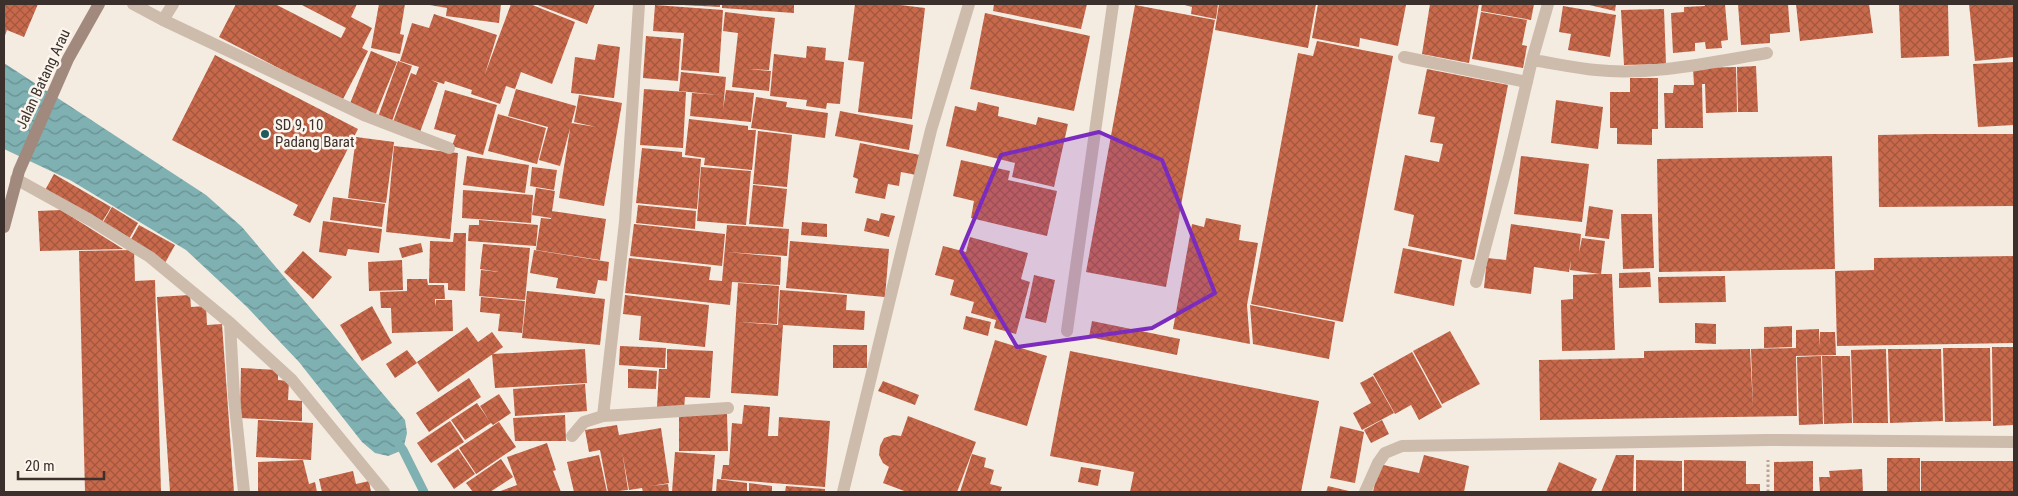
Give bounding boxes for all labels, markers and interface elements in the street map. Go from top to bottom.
street label: Jalan Batang Arau [12,26,74,132]
place label: SD 9, 10 Padang Barat [275,116,354,151]
marker: SD 9, 10 Padang Barat [259,128,271,140]
scale bar [18,448,104,480]
text: 20 m [25,457,55,475]

